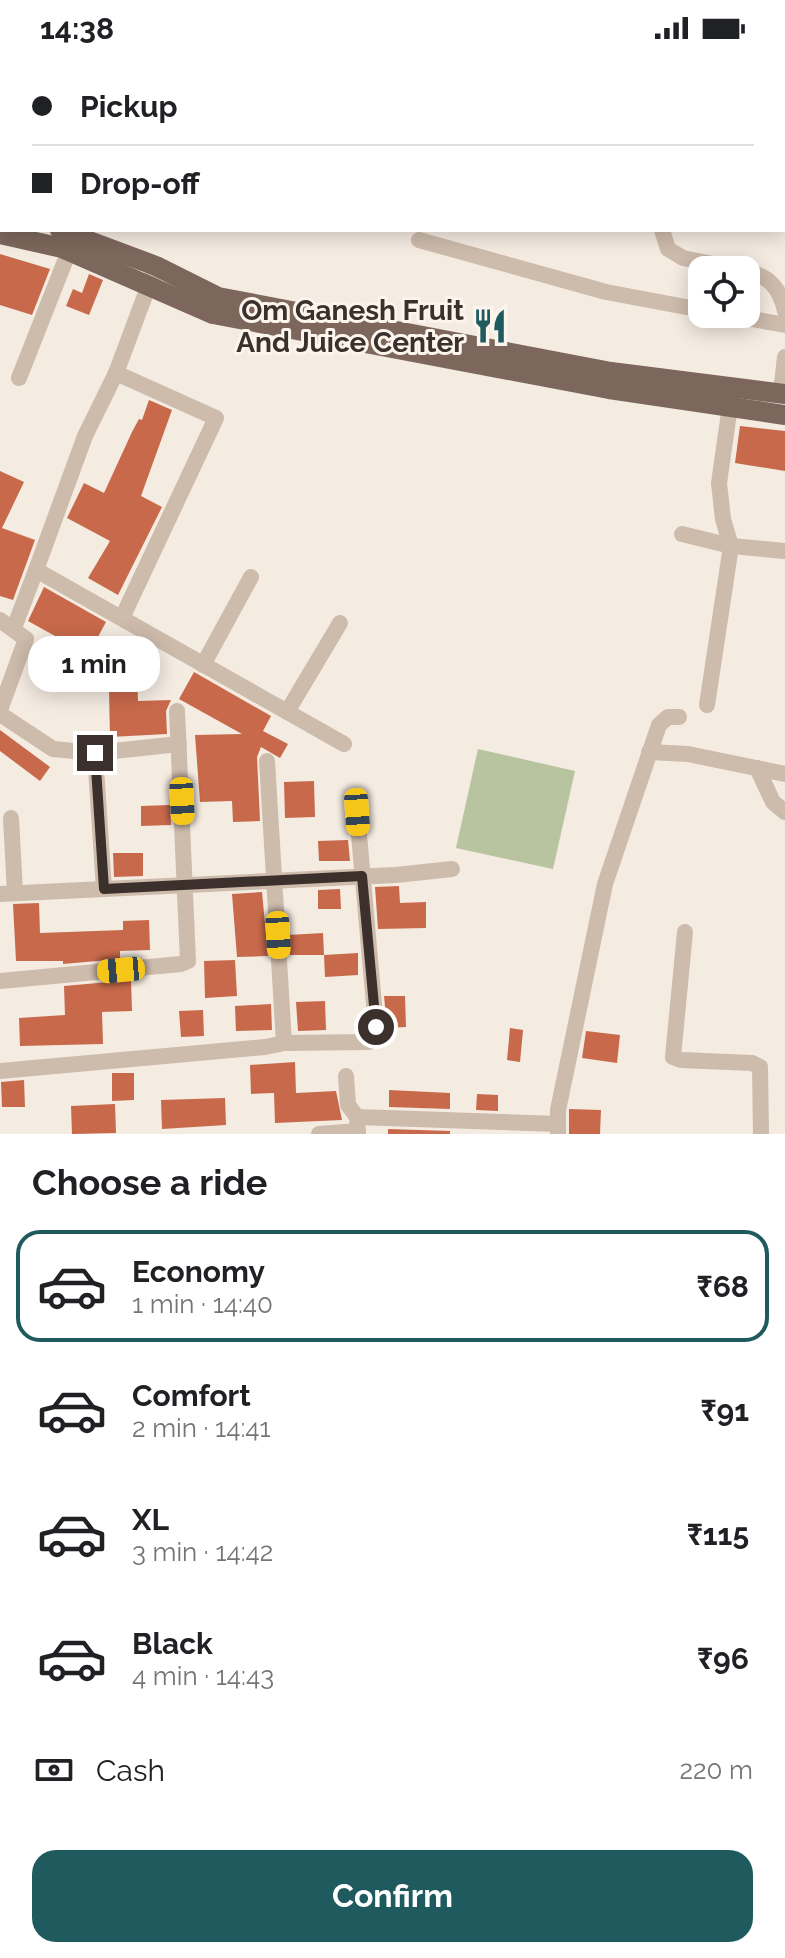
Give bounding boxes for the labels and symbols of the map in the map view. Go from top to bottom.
place label: Om Ganesh Fruit And Juice Center [236,294,464,359]
restaurant icon: Om Ganesh Fruit And Juice Center [471,307,509,345]
callout: 1 min [29,637,161,693]
route end [77,735,113,771]
car [169,776,195,826]
car [343,787,371,837]
car [265,910,291,960]
car [96,956,146,984]
route start [358,1009,394,1045]

